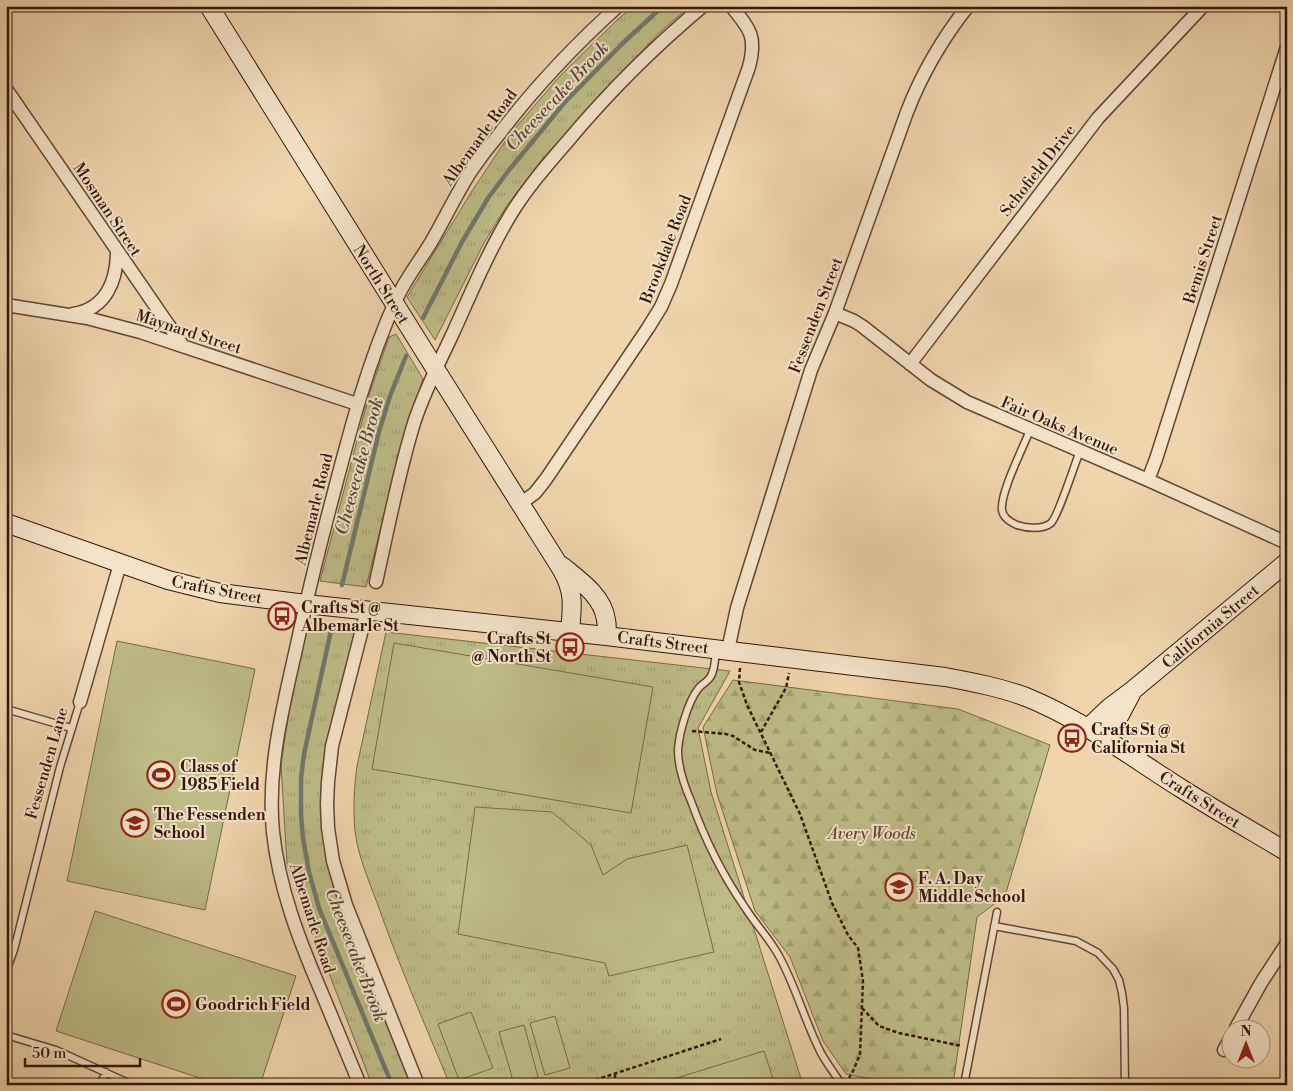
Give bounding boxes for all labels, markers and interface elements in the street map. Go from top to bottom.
water label: Cheesecake Brook [501,37,614,156]
street label: Albemarle Road [437,85,522,191]
street label: Schofield Drive [996,121,1080,221]
street label: Mosman Street [69,159,146,260]
street label: Brookdale Road [636,192,696,307]
street label: Bemis Street [1179,212,1227,307]
street label: North Street [349,241,414,328]
street label: Fessenden Street [785,254,847,376]
street label: Maynard Street [133,305,244,359]
street label: Fair Oaks Avenue [998,392,1121,460]
water label: Cheesecake Brook [330,395,389,538]
street label: Albemarle Road [290,451,338,568]
street label: Crafts Street [170,571,264,609]
street label: California Street [1158,580,1263,673]
place label: Crafts St @ Albemarle St [300,598,399,636]
bus stop icon: Crafts St @ Albemarle St [267,601,297,631]
street label: Crafts Street [616,627,710,659]
place label: Crafts St @ North St [471,629,551,667]
bus stop icon: Crafts St @ North St [555,632,585,662]
street label: Fessenden Lane [21,705,72,822]
place label: Crafts St @ California St [1091,720,1186,758]
bus stop icon: Crafts St @ California St [1057,723,1087,753]
place label: Class of 1985 Field [180,757,260,795]
sports icon: Class of 1985 Field [146,760,176,790]
street label: Crafts Street [1155,767,1244,833]
place label: The Fessenden School [154,805,266,843]
school or university icon: The Fessenden School [120,808,150,838]
park label: Avery Woods [826,824,916,844]
street label: Albemarle Road [284,860,339,976]
place label: F. A. Day Middle School [918,869,1027,907]
school or university icon: F. A. Day Middle School [884,872,914,902]
water label: Cheesecake Brook [319,885,392,1025]
sports icon: Goodrich Field [161,989,191,1019]
place label: Goodrich Field [195,995,311,1015]
north arrow [1220,1018,1270,1068]
text: N [1240,1023,1252,1041]
scale bar [25,1036,140,1068]
text: 50 m [32,1044,66,1063]

